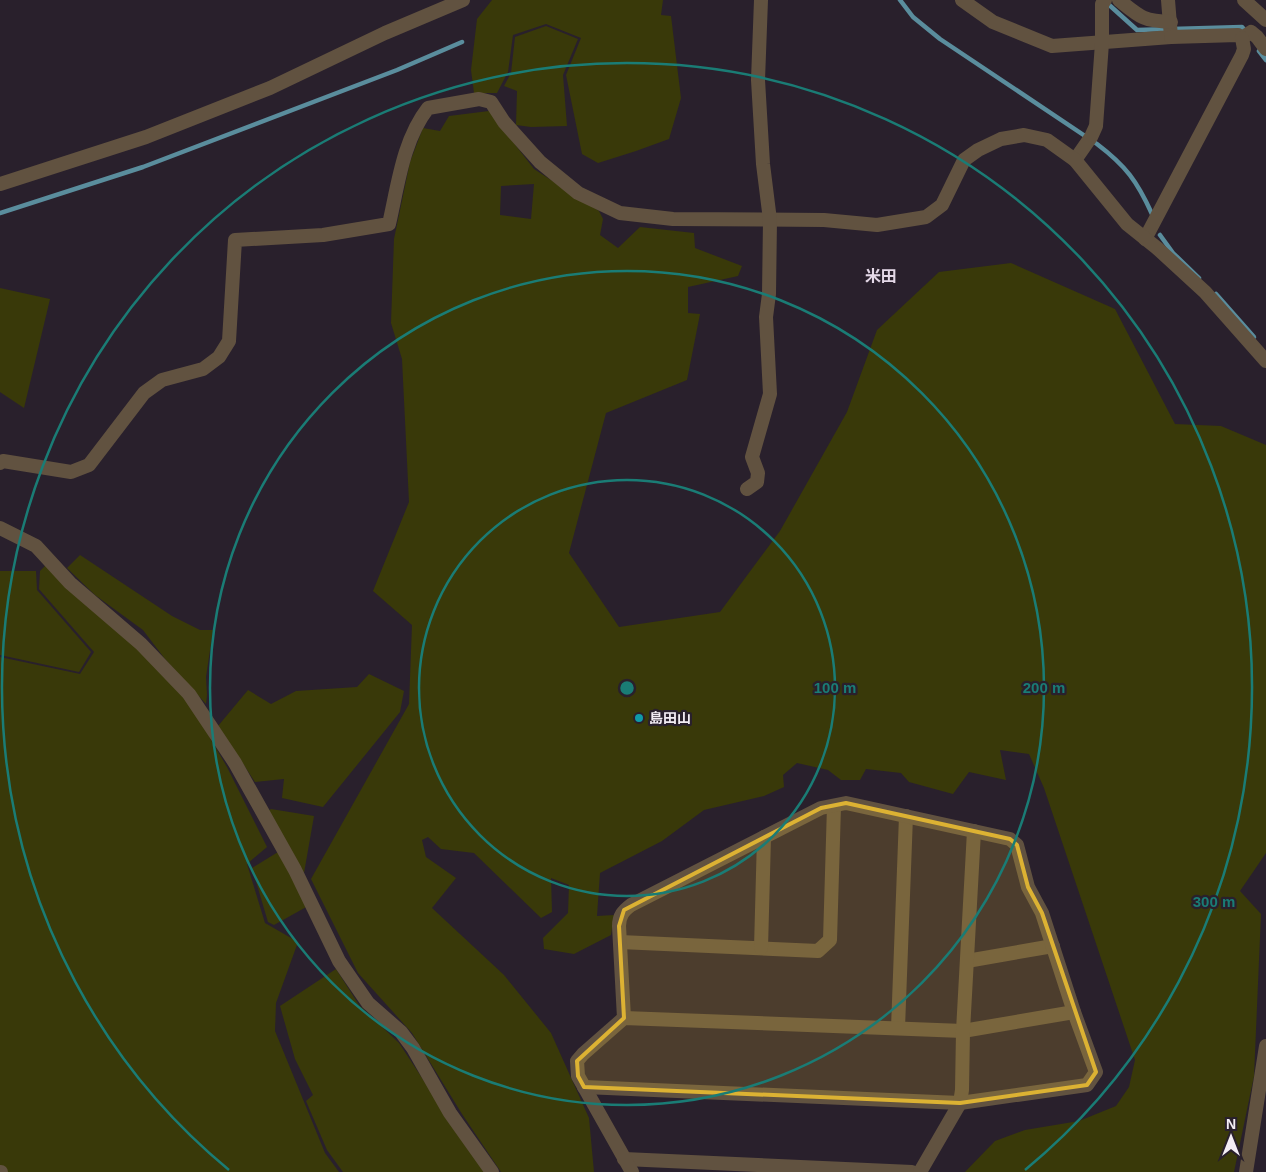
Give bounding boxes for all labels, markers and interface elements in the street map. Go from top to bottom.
district label: 米田 [865,268,897,285]
centre of rings [618,679,636,697]
text: 100 m [814,679,856,696]
text: 200 m [1023,679,1065,696]
place label: 島田山 [649,710,691,726]
marker: 島田山 [633,712,645,724]
text: 300 m [1193,893,1235,910]
north arrow [1206,1112,1256,1162]
text: N [1226,1116,1236,1132]

